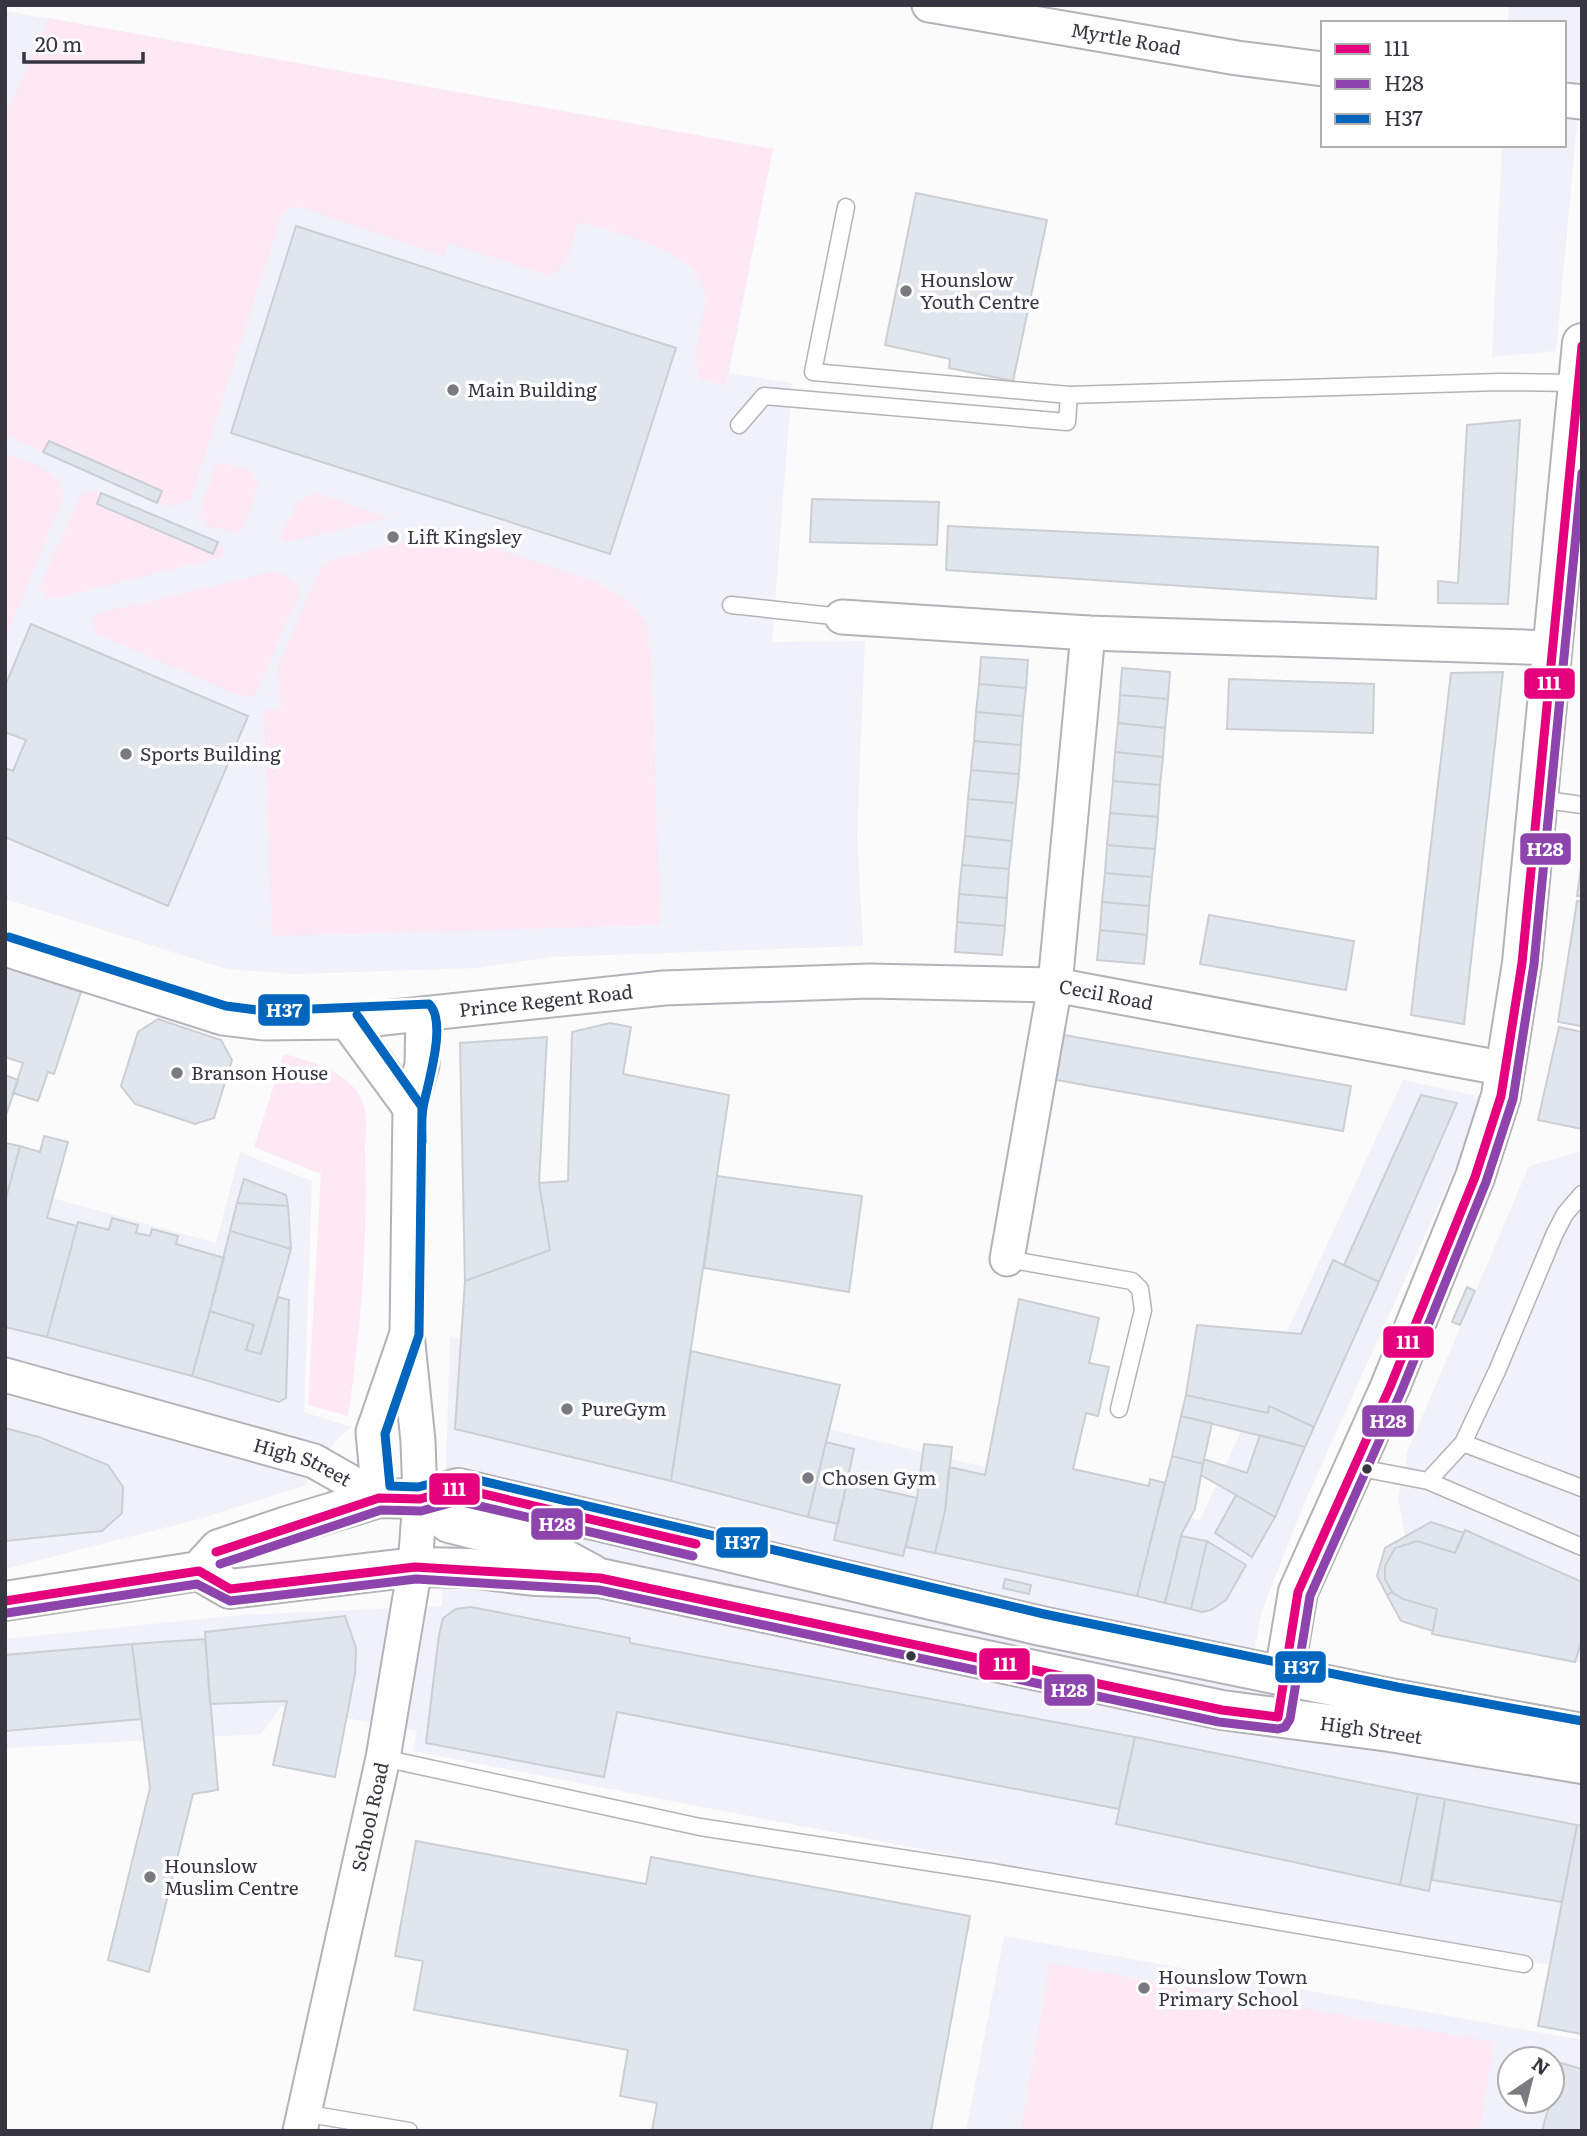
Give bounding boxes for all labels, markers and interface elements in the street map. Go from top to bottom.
street label: Myrtle Road [1069,15,1184,61]
scale bar [24,21,144,65]
legend [1321,21,1566,147]
text: 20 m [35,27,82,58]
text: 111 [1384,31,1410,62]
text: H28 [1384,66,1424,97]
text: H37 [1384,101,1423,132]
place label: Hounslow Youth Centre [920,265,1039,315]
marker: Hounslow Youth Centre [898,283,914,299]
place label: Main Building [467,375,597,403]
marker: Main Building [445,382,461,398]
place label: Lift Kingsley [407,522,522,550]
marker: Lift Kingsley [385,529,401,545]
line badge: 111 [1523,667,1576,700]
text: 111 [1537,668,1561,696]
place label: Sports Building [140,739,281,767]
marker: Sports Building [118,746,134,762]
line badge: H28 [1519,832,1572,866]
text: H28 [1526,834,1564,862]
street label: Cecil Road [1057,971,1156,1016]
street label: Prince Regent Road [457,976,635,1023]
line badge: H37 [257,993,311,1027]
text: H37 [266,995,303,1023]
place label: Branson House [191,1058,328,1086]
marker: Branson House [169,1065,185,1081]
line badge: 111 [1382,1325,1435,1359]
text: 111 [1396,1327,1420,1355]
place label: PureGym [581,1394,667,1422]
marker: PureGym [559,1401,575,1417]
line badge: H28 [1361,1404,1415,1438]
text: H28 [1369,1406,1407,1434]
street label: High Street [250,1430,357,1493]
unlabelled marker [1360,1462,1374,1476]
place label: Chosen Gym [822,1463,936,1491]
marker: Chosen Gym [800,1470,816,1486]
line badge: 111 [428,1472,481,1506]
text: 111 [442,1474,466,1502]
line badge: H28 [530,1507,584,1541]
text: H28 [538,1509,576,1537]
line badge: H37 [715,1526,769,1559]
text: H37 [724,1527,761,1555]
line badge: 111 [978,1647,1031,1681]
unlabelled marker [904,1649,918,1663]
text: 111 [993,1649,1017,1677]
line badge: H37 [1274,1650,1327,1684]
text: H37 [1283,1652,1320,1680]
line badge: H28 [1043,1673,1096,1707]
text: H28 [1050,1675,1088,1703]
street label: High Street [1318,1708,1425,1750]
street label: School Road [343,1759,395,1874]
place label: Hounslow Muslim Centre [164,1851,299,1901]
marker: Hounslow Muslim Centre [142,1869,158,1885]
place label: Hounslow Town Primary School [1158,1962,1308,2012]
marker: Hounslow Town Primary School [1136,1980,1152,1996]
north arrow [1496,2045,1566,2115]
text: N [1527,2049,1556,2081]

